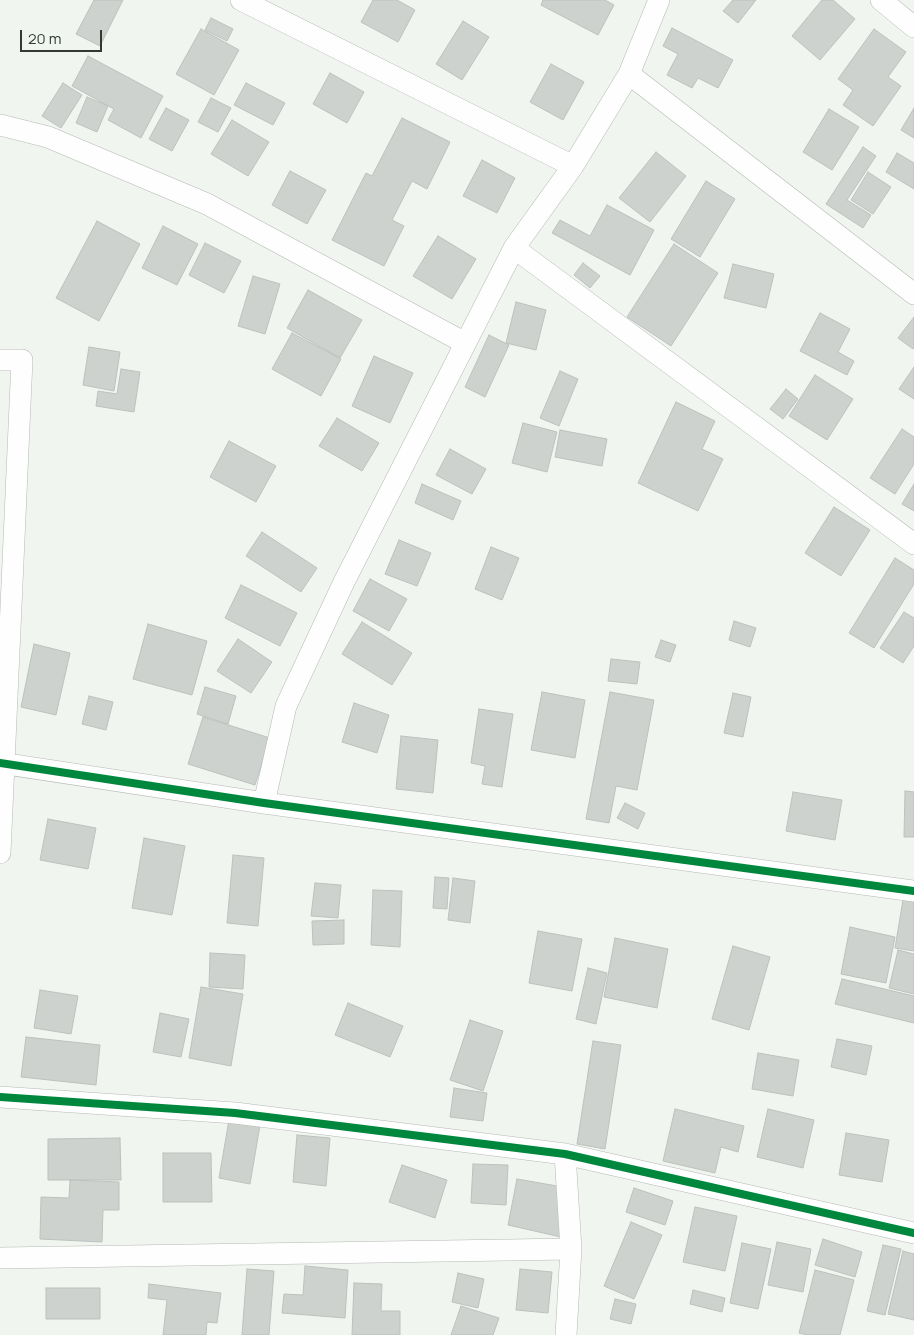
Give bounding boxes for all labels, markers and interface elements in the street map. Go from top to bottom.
scale bar [22,20,105,52]
text: 20 m [28,28,61,49]

